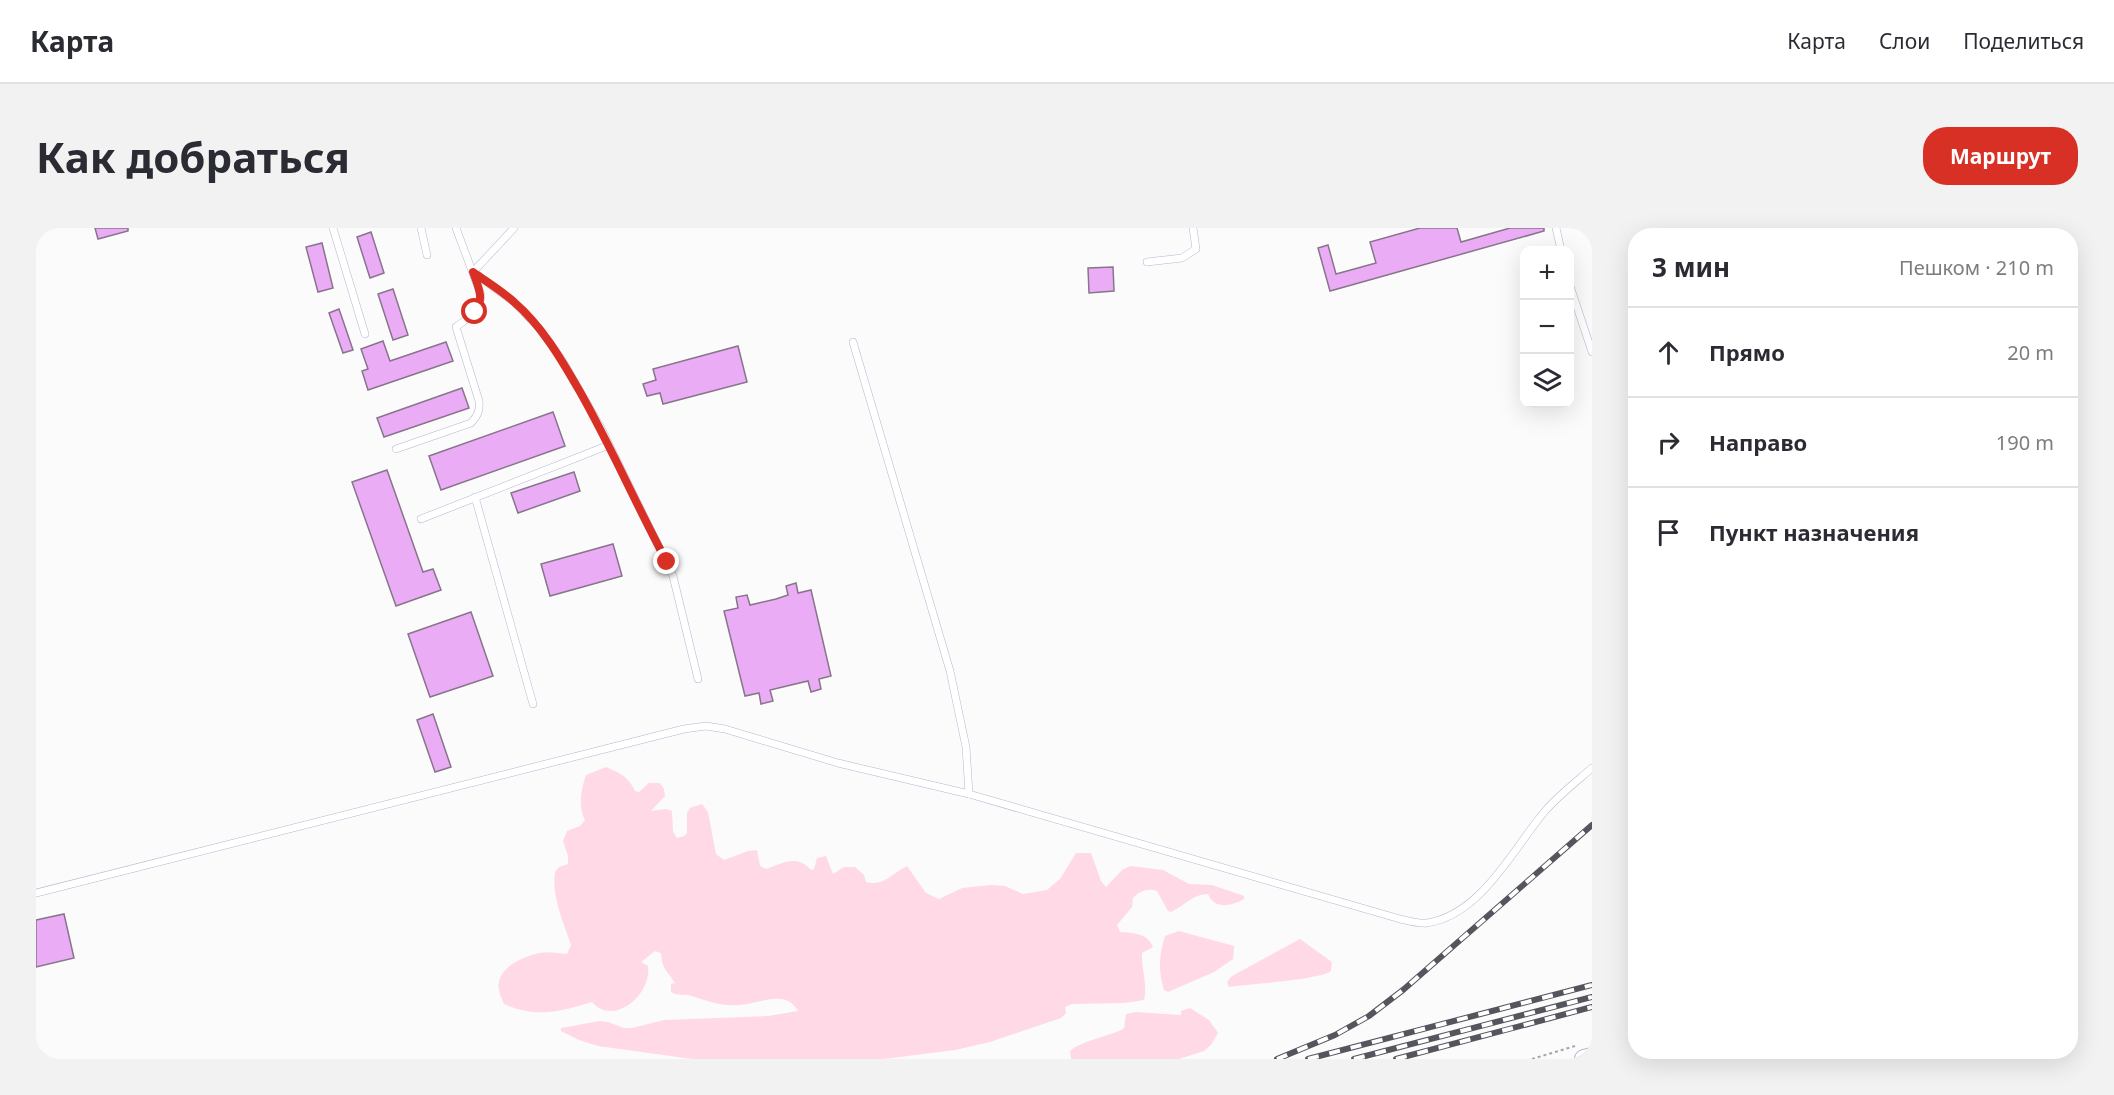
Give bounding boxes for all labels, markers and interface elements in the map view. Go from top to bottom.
text: Карта [30,22,114,60]
text: Карта [1787,27,1846,55]
text: Слои [1879,27,1930,55]
text: Поделиться [1963,27,2084,55]
button: Маршрут [1923,127,2078,185]
text: Как добраться [36,128,350,185]
map controls [1520,246,1574,408]
button: + [1520,246,1574,300]
text: 3 мин [1652,249,1730,285]
text: Пешком · 210 m [1899,254,2054,281]
route start [461,298,487,324]
button: − [1520,300,1574,354]
icon: ahead [1652,336,1685,369]
text: Прямо [1709,337,1785,367]
text: 20 m [2007,339,2054,366]
button: layers [1520,354,1574,408]
icon: right [1652,426,1685,459]
text: Направо [1709,427,1807,457]
text: 190 m [1996,429,2054,456]
icon: arrive [1652,516,1685,549]
text: Пункт назначения [1709,517,1919,547]
route end [653,548,679,574]

